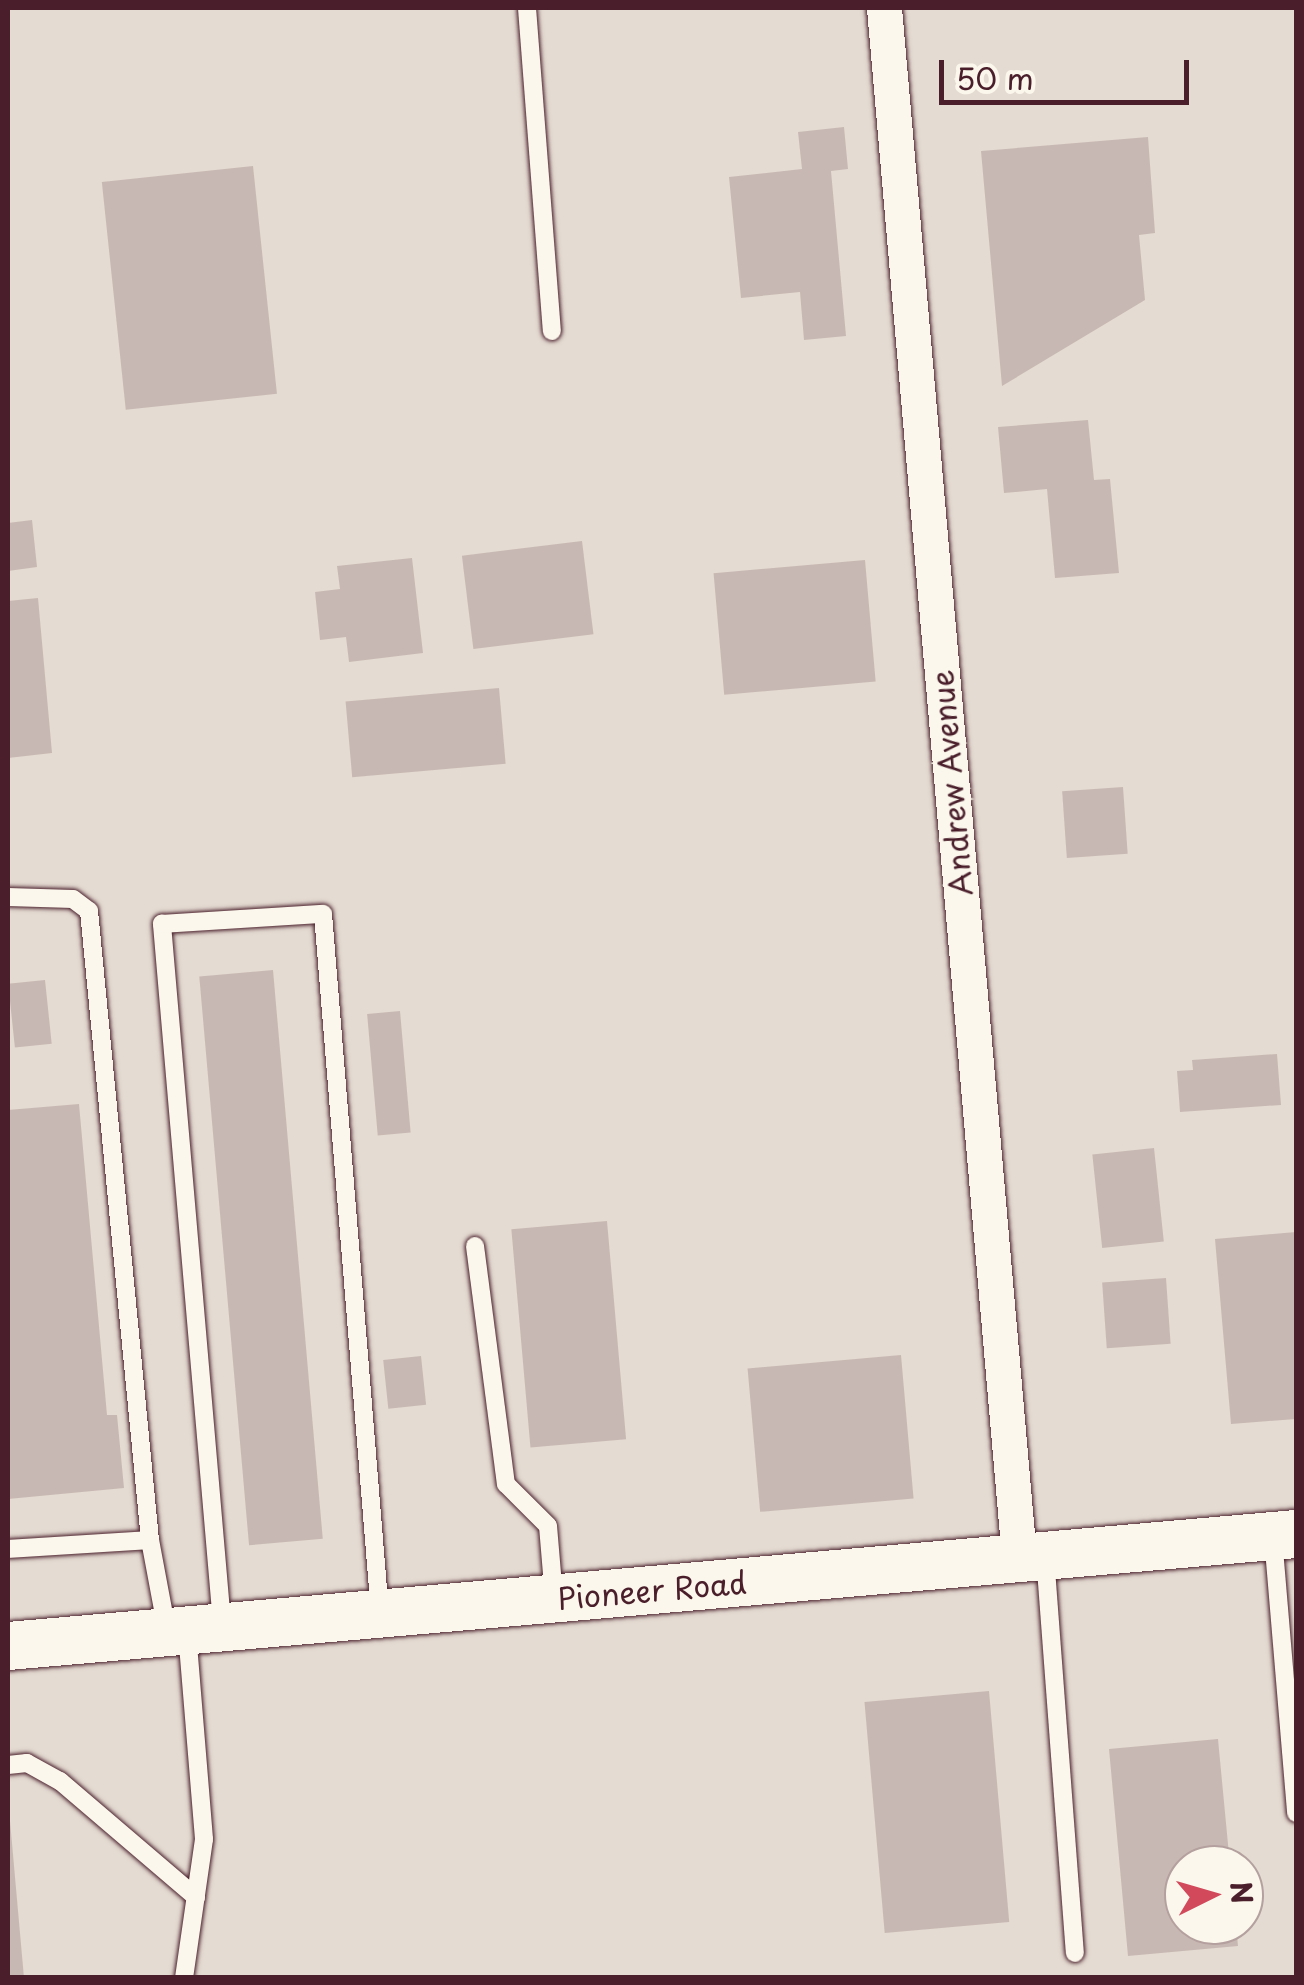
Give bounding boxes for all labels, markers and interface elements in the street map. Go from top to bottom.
scale bar [944,40,1194,102]
text: 50 m [956,55,1034,100]
street label: Andrew Avenue [923,669,979,897]
street label: Pioneer Road [555,1564,749,1616]
north arrow [1164,1845,1264,1945]
text: N [1220,1880,1265,1905]

